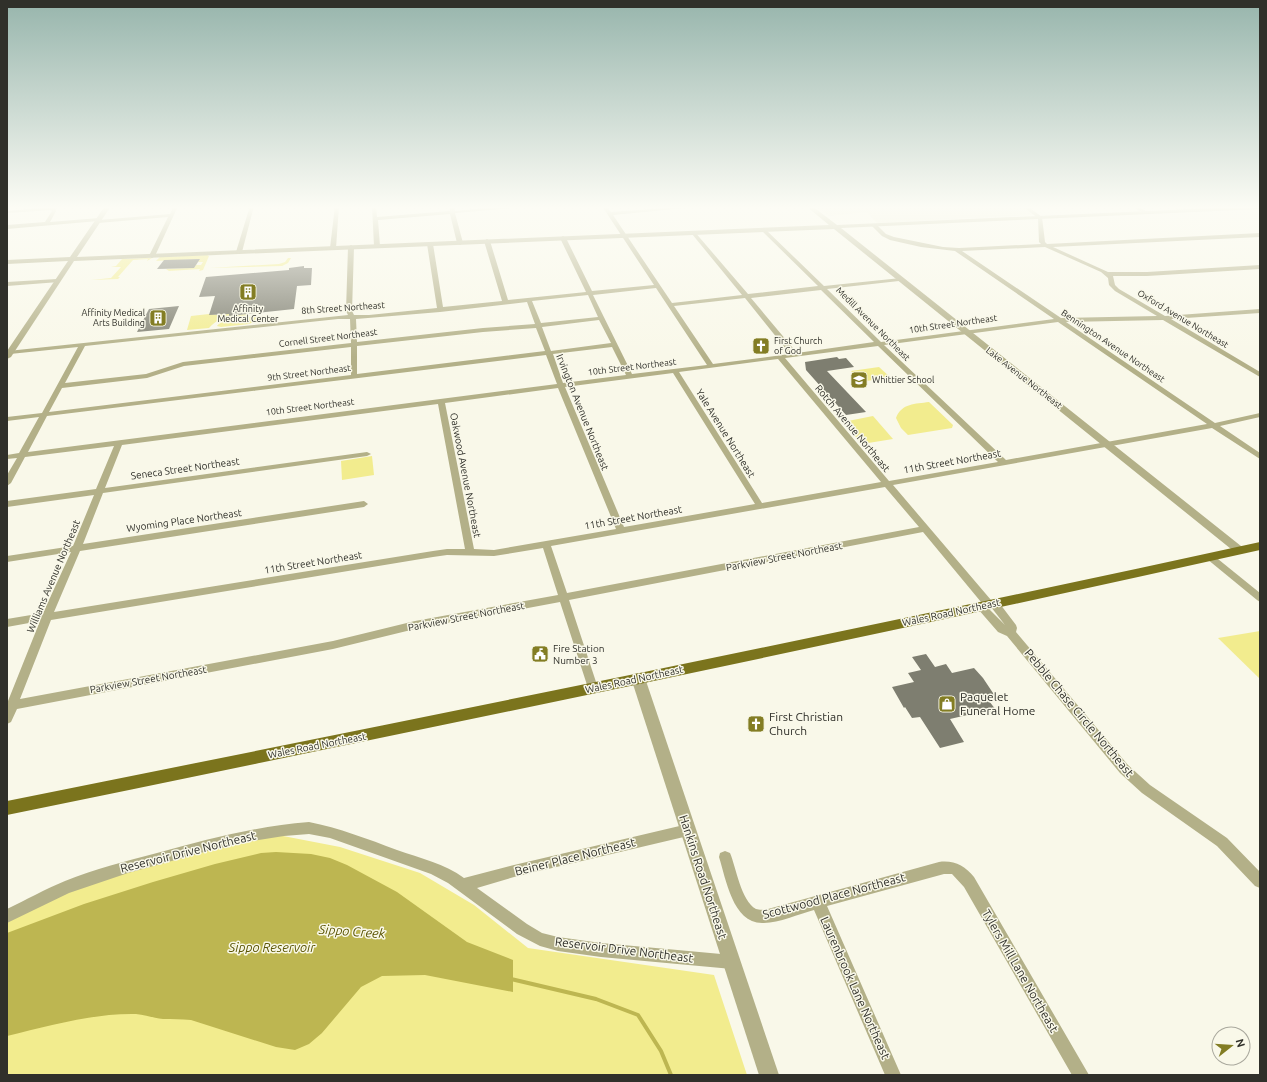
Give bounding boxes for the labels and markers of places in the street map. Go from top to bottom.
building icon: Affinity Medical Center [238,282,258,302]
place label: Affinity Medical Center [218,304,279,324]
place label: Affinity Medical Arts Building [81,308,146,328]
building icon: Affinity Medical Arts Building [148,308,168,328]
church icon: First Church of God [751,336,771,356]
place label: First Church of God [774,336,822,356]
school or university icon: Whittier School [849,370,869,390]
place label: Whittier School [872,375,935,385]
place label: Fire Station Number 3 [553,643,605,666]
public building icon: Fire Station Number 3 [530,644,550,664]
place label: Paquelet Funeral Home [960,690,1035,717]
shop icon: Paquelet Funeral Home [937,694,957,714]
place label: First Christian Church [769,710,843,737]
church icon: First Christian Church [746,714,766,734]

